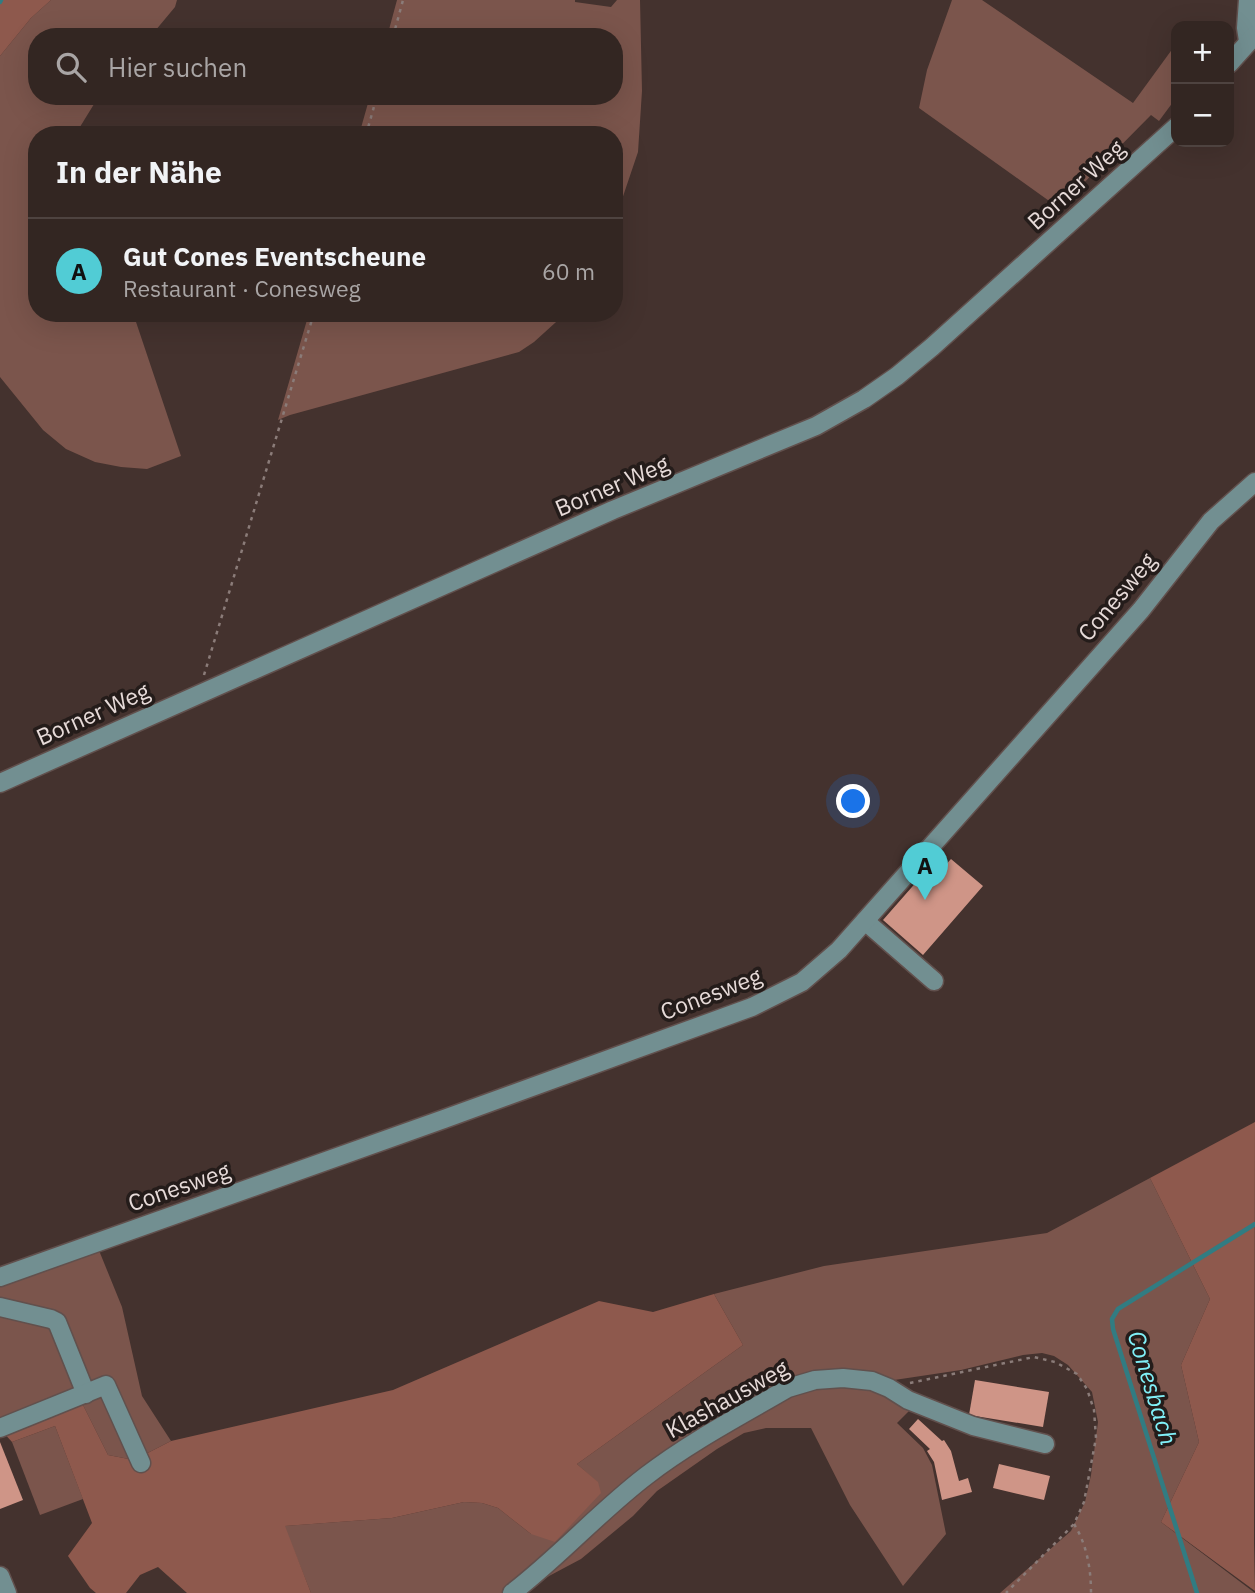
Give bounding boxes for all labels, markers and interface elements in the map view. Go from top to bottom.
map controls [1171,21,1234,147]
button: + [1171,21,1234,84]
search box [28,28,623,105]
icon: search [52,48,90,86]
text: Hier suchen [108,50,247,84]
button: − [1171,84,1234,147]
street label: Borner Weg [1020,133,1130,236]
text: In der Nähe [56,152,222,191]
text: Gut Cones Eventscheune [123,239,426,273]
text: A [71,256,87,286]
text: 60 m [542,256,595,286]
text: Restaurant · Conesweg [123,273,361,303]
street label: Borner Weg [550,448,673,522]
street label: Conesweg [1071,546,1162,647]
street label: Borner Weg [31,675,154,751]
your location [836,784,870,818]
pin: A [902,842,948,900]
street label: Conesweg [656,960,766,1026]
street label: Conesweg [124,1155,234,1218]
water label: Conesbach [1120,1327,1185,1449]
street label: Klashausweg [660,1352,793,1444]

